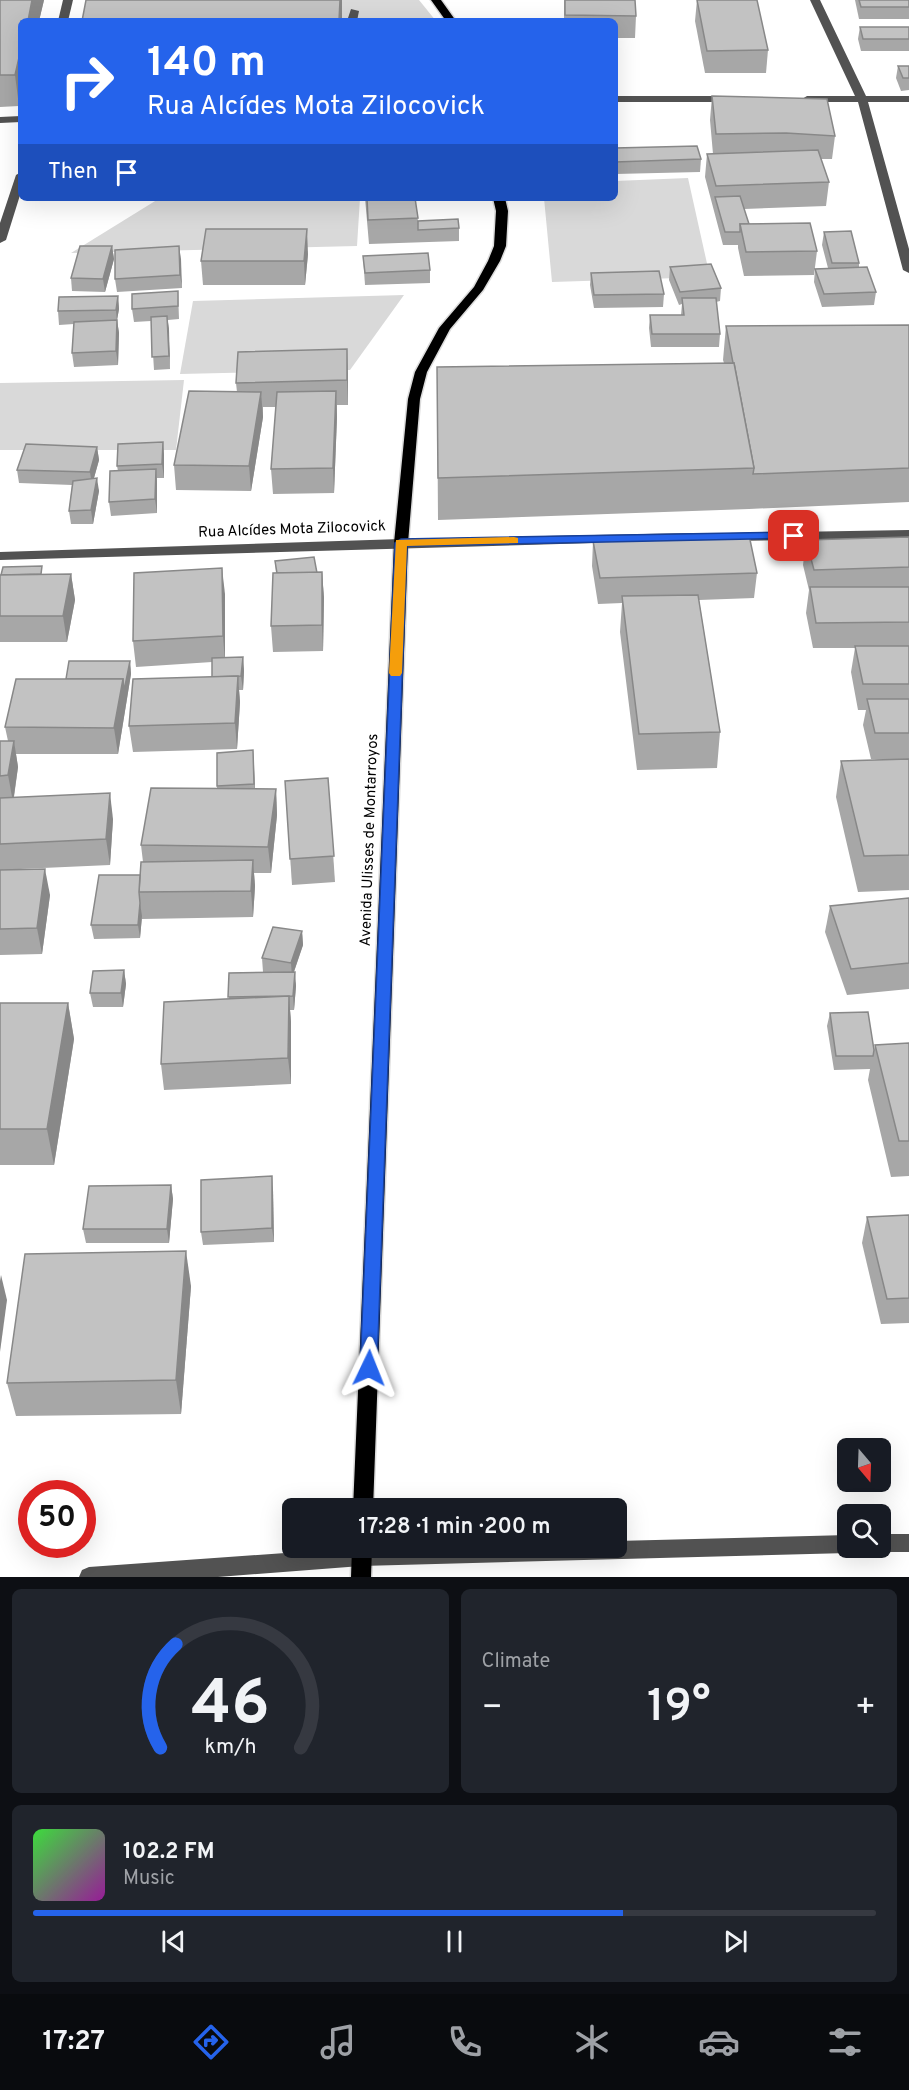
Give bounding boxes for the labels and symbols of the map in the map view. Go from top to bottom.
pin [768,510,819,561]
street label: Rua Alcídes Mota Zilocovick [198,517,386,543]
street label: Avenida Ulisses de Montarroyos [357,733,383,947]
position arrow [337,1336,401,1400]
north arrow [837,1438,891,1492]
speed limit sign: 50 [18,1480,96,1558]

